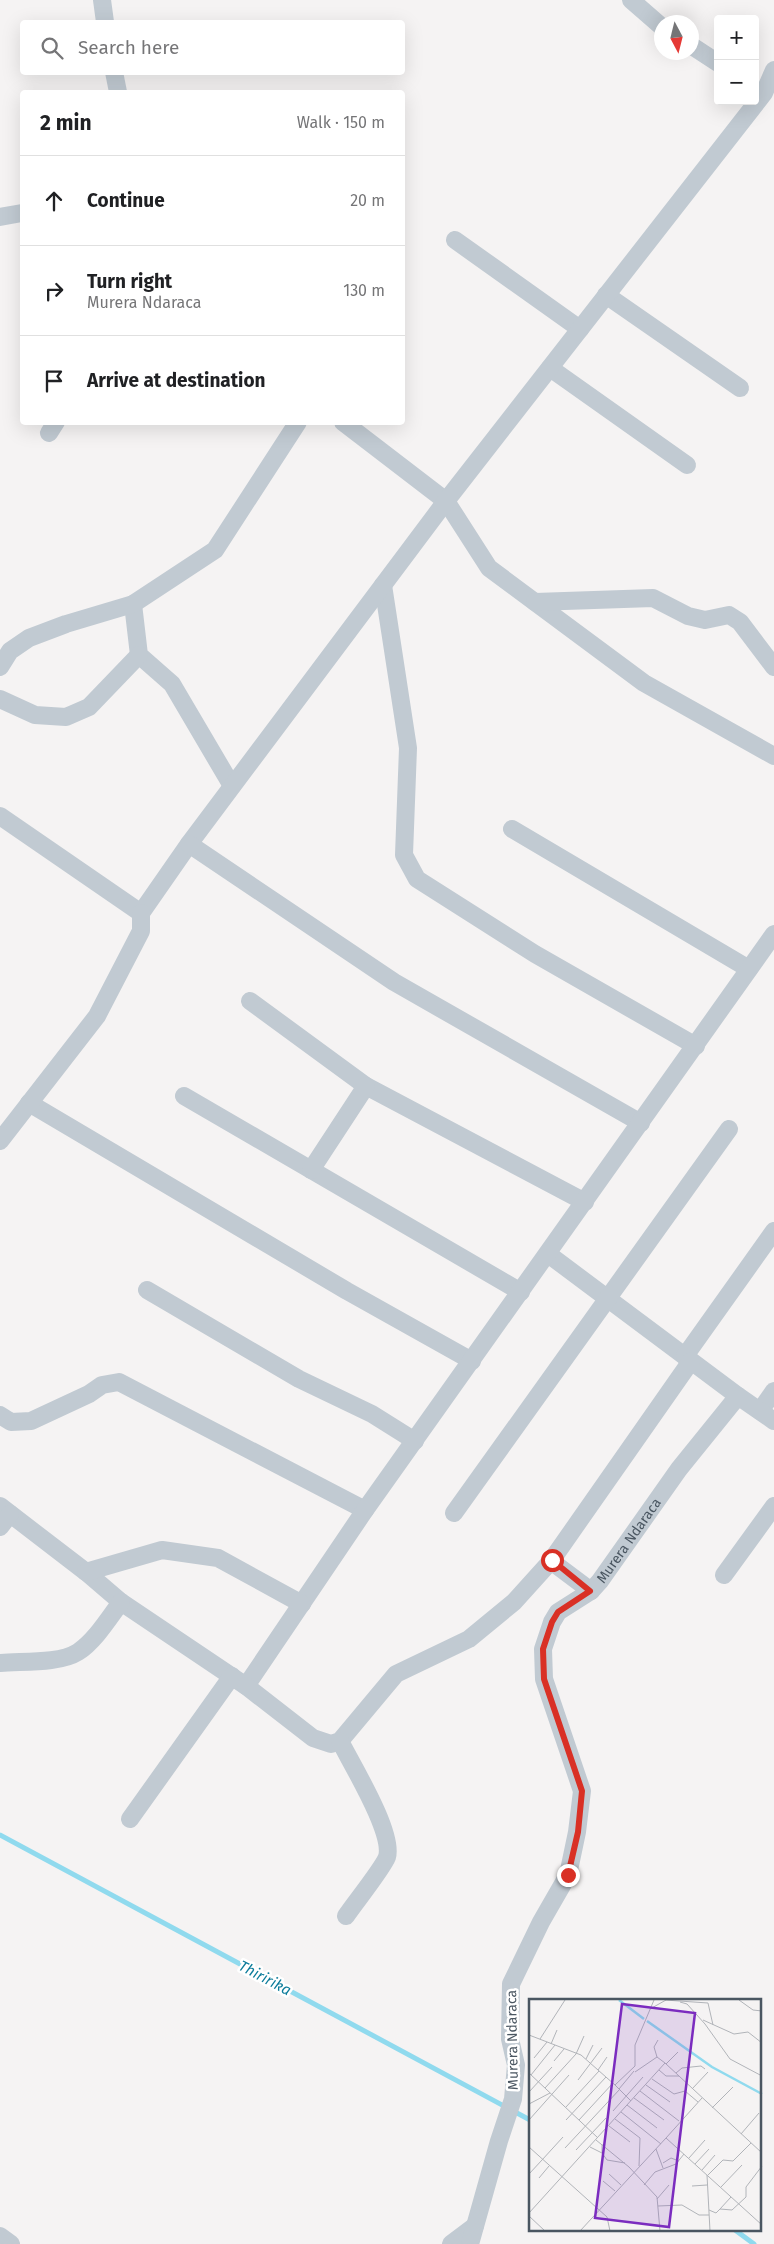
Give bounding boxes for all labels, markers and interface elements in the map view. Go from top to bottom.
north arrow [654,15,699,60]
map controls [714,15,759,105]
button: + [714,15,759,60]
search box [20,20,405,75]
icon: search [38,34,66,62]
text: Search here [78,36,179,59]
button: − [714,60,759,105]
text: 2 min [40,110,92,136]
text: Walk · 150 m [297,113,385,132]
icon: ahead [40,187,68,215]
text: Continue [87,189,165,212]
text: 20 m [350,191,385,210]
text: Turn right [87,270,172,293]
icon: right [40,277,68,305]
text: 130 m [343,281,385,300]
text: Murera Ndaraca [87,293,201,312]
icon: arrive [40,367,68,395]
text: Arrive at destination [87,369,266,392]
street label: Murera Ndaraca [593,1495,665,1587]
route start [541,1549,564,1572]
route end [557,1864,580,1887]
water label: Thiririka [236,1957,294,1999]
street label: Murera Ndaraca [503,1990,522,2090]
inset map [529,1999,762,2232]

